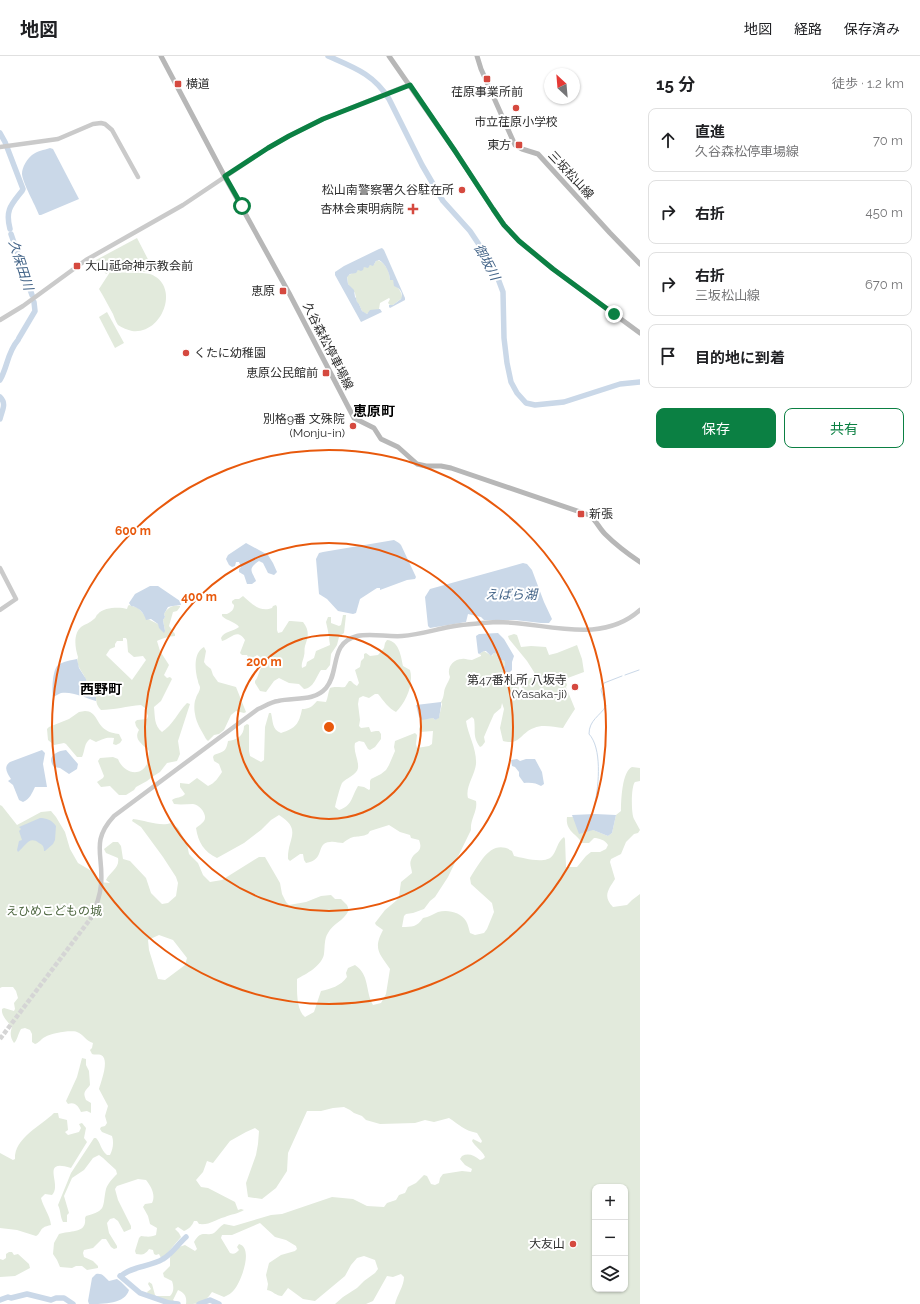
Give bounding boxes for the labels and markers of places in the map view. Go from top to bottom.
marker: 荏原事業所前 [482,74,492,84]
place label: 横道 [186,77,210,91]
marker: 横道 [173,79,183,89]
place label: 荏原事業所前 [451,85,523,99]
marker: 市立荏原小学校 [511,103,521,113]
place label: 市立荏原小学校 [474,115,558,129]
place label: 東方 [487,138,511,152]
marker: 東方 [514,140,524,150]
place label: 松山南警察署久谷駐在所 [322,183,454,197]
marker: 松山南警察署久谷駐在所 [457,185,467,195]
place label: 杏林会東明病院 [320,202,404,216]
marker: 杏林会東明病院 [407,203,419,215]
place label: 大山祗命神示教会前 [85,259,193,273]
marker: 大山祗命神示教会前 [72,261,82,271]
place label: 恵原 [251,284,275,298]
marker: 恵原 [278,286,288,296]
place label: くたに幼稚園 [194,346,266,360]
marker: くたに幼稚園 [181,348,191,358]
place label: 恵原公民館前 [246,366,318,380]
marker: 恵原公民館前 [321,368,331,378]
place label: 別格9番 文殊院 (Monju-in) [263,412,345,440]
marker: 別格9番 文殊院 (Monju-in) [348,421,358,431]
place label: 新張 [589,507,613,521]
marker: 新張 [576,509,586,519]
place label: 第47番札所 八坂寺 (Yasaka-ji) [467,673,567,701]
marker: 第47番札所 八坂寺 (Yasaka-ji) [570,682,580,692]
centre of rings [322,720,336,734]
place label: 大友山 [529,1237,565,1251]
marker: 大友山 [568,1239,578,1249]

